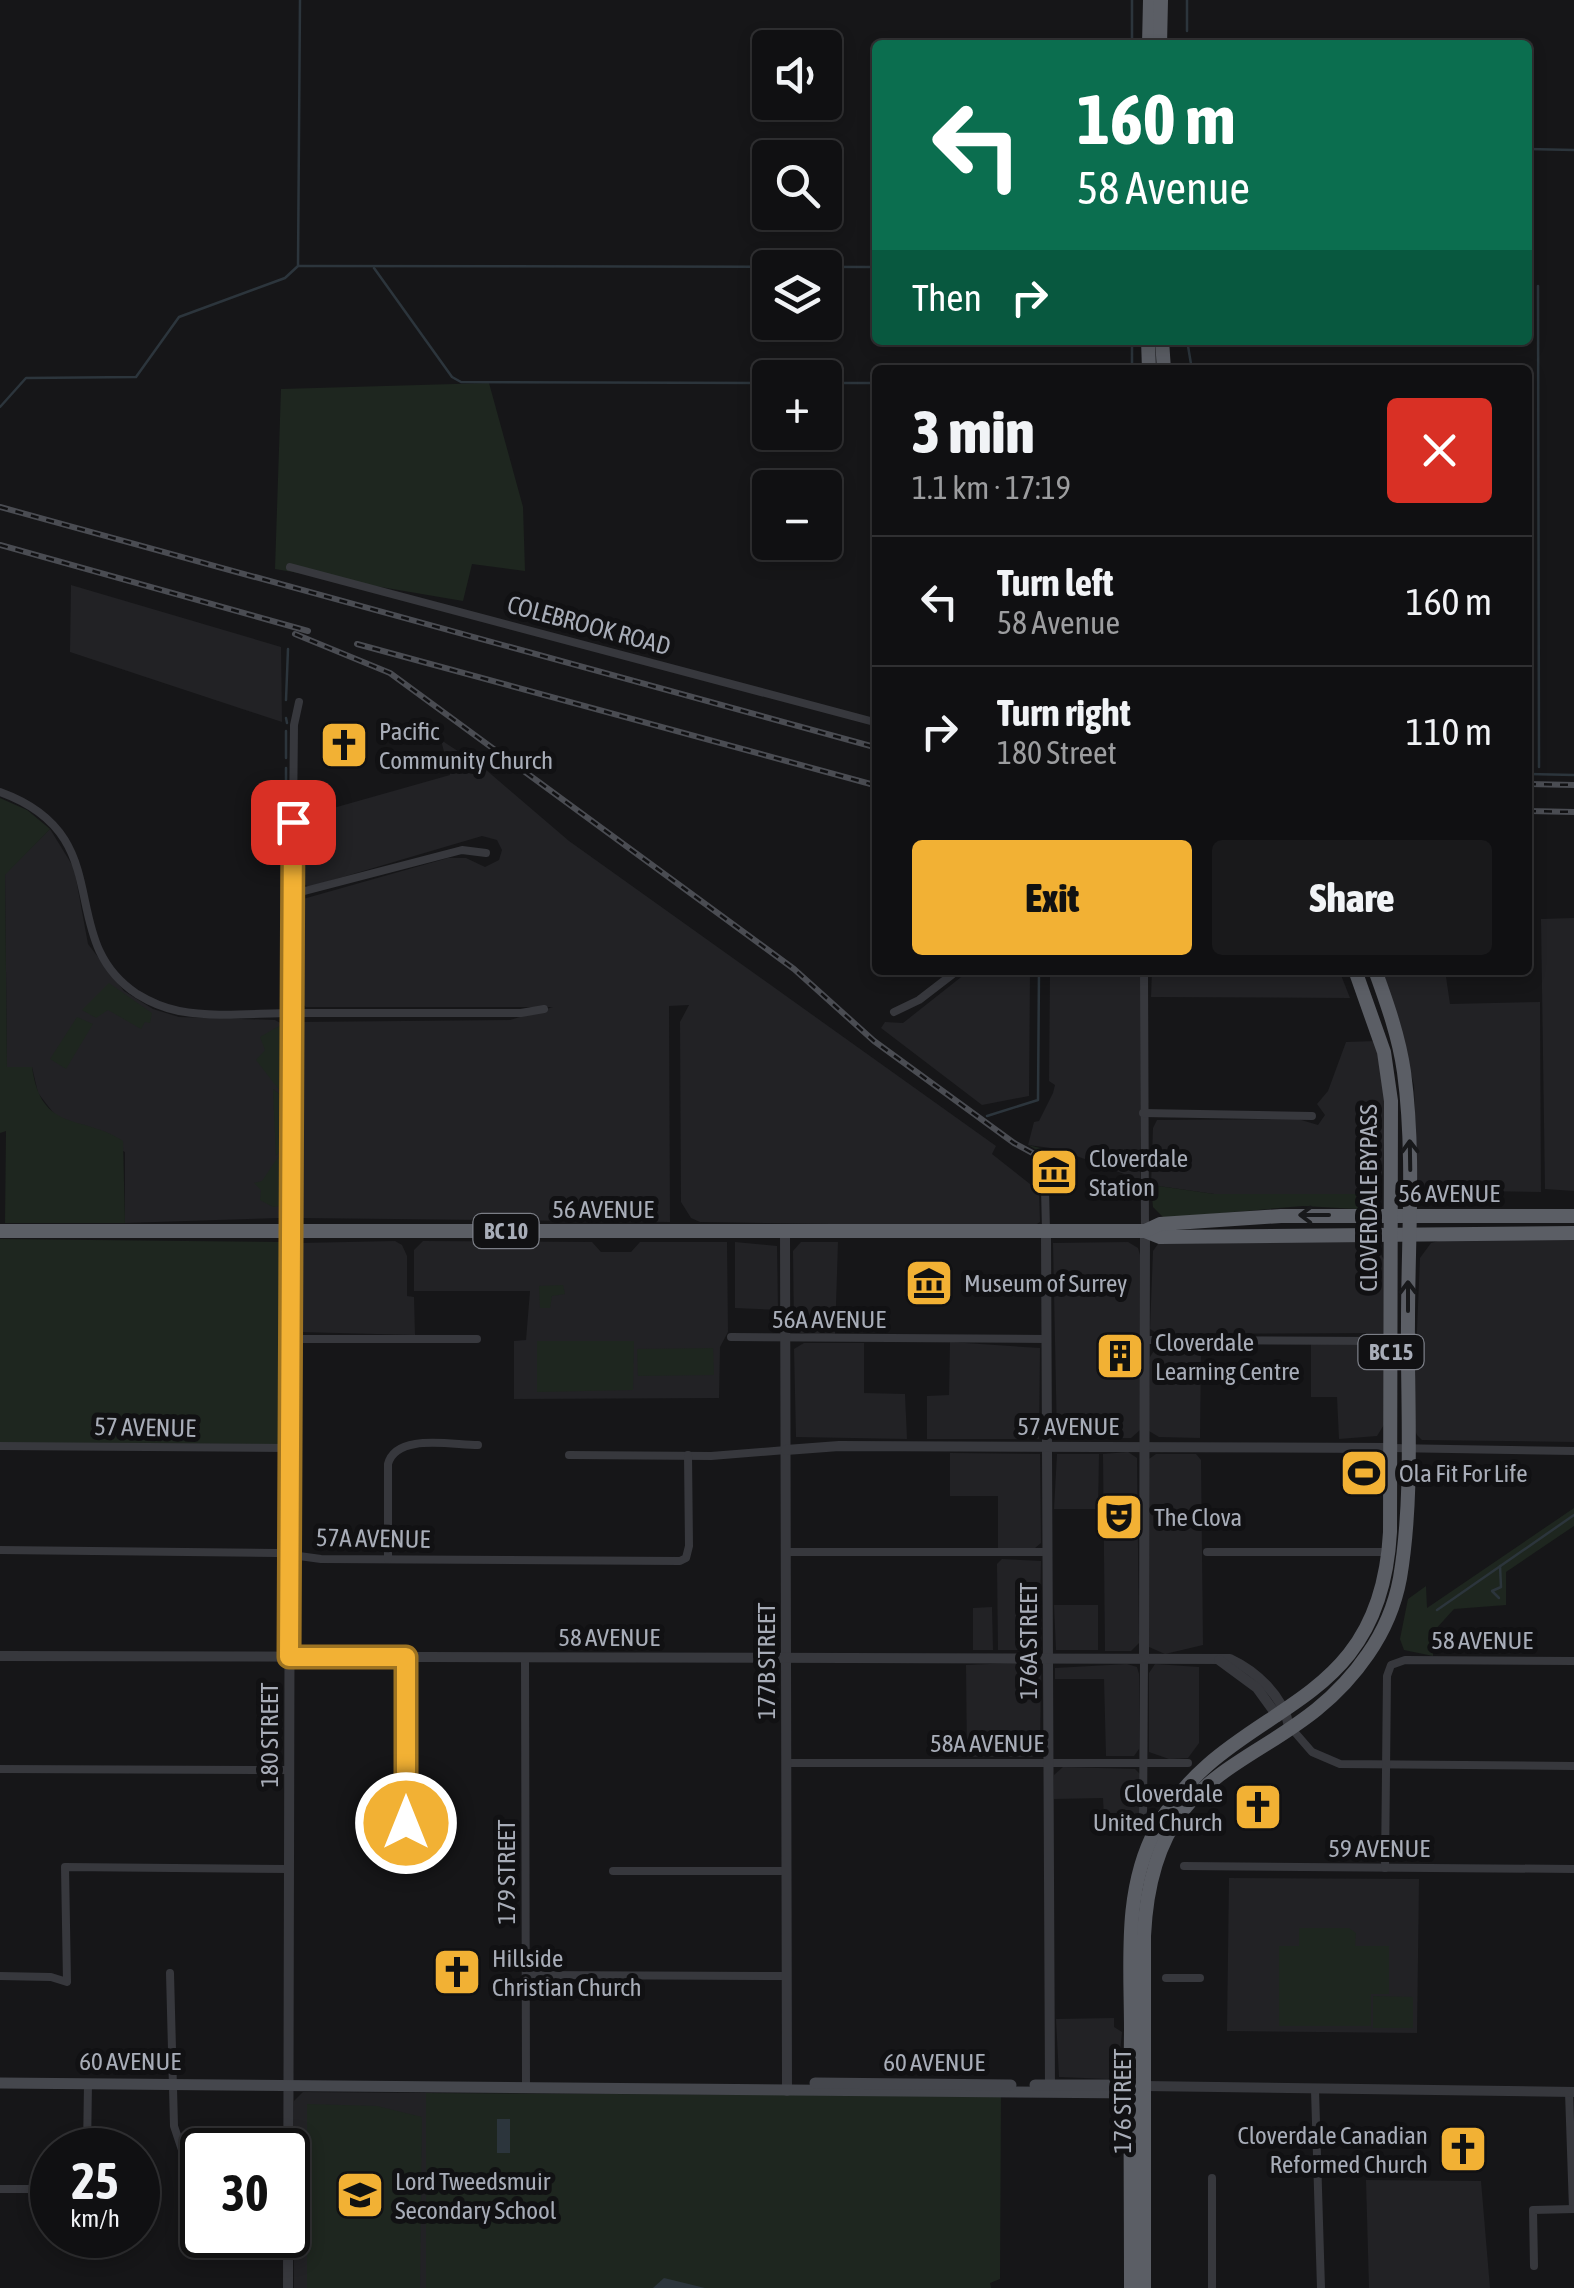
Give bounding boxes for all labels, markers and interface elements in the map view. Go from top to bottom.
map controls [752,30,842,560]
button: sound [752,30,842,120]
text: 160 m [1077,79,1236,159]
icon: left [912,80,1042,210]
button: search [752,140,842,230]
text: 58 Avenue [1077,162,1250,214]
button: layers [752,250,842,340]
icon: right [1002,270,1057,325]
text: Then [912,276,982,319]
button: + [752,360,842,450]
text: 3 min [912,397,1035,466]
button: close [1387,398,1492,503]
text: 1.1 km · 17:19 [912,469,1071,506]
button: − [752,470,842,560]
text: Turn left [997,561,1113,604]
icon: left [912,574,967,629]
text: 160 m [1406,580,1492,623]
street label: COLEBROOK ROAD [504,590,674,660]
text: 58 Avenue [997,604,1120,641]
text: Turn right [997,691,1131,734]
icon: right [912,704,967,759]
text: 110 m [1406,710,1492,753]
place label: Pacific Community Church [379,717,553,774]
church icon: Pacific Community Church [318,719,370,771]
text: 180 Street [997,734,1117,771]
pin [251,780,336,865]
icon: arrive [266,795,321,850]
button: Exit [912,840,1192,955]
button: Share [1212,840,1492,955]
street label: CLOVERDALE BYPASS [1354,1104,1382,1292]
one-way arrow [1400,1139,1419,1171]
place label: Cloverdale Station [1089,1144,1188,1201]
museum icon: Cloverdale Station [1028,1146,1080,1198]
street label: 56 AVENUE [1398,1179,1500,1207]
street label: 56 AVENUE [552,1195,654,1223]
one-way arrow [1298,1206,1330,1224]
road number: BC 10 [474,1214,538,1248]
museum icon: Museum of Surrey [903,1257,955,1309]
place label: Museum of Surrey [964,1269,1127,1297]
one-way arrow [1398,1281,1418,1314]
street label: 56A AVENUE [772,1305,886,1333]
place label: Cloverdale Learning Centre [1155,1328,1300,1385]
building icon: Cloverdale Learning Centre [1094,1330,1146,1382]
road number: BC 15 [1358,1335,1424,1369]
street label: 57 AVENUE [94,1412,196,1442]
street label: 57 AVENUE [1017,1412,1119,1440]
sports icon: Ola Fit For Life [1338,1447,1390,1499]
place label: Ola Fit For Life [1399,1459,1528,1487]
theatre icon: The Clova [1093,1491,1145,1543]
place label: The Clova [1154,1503,1242,1531]
street label: 57A AVENUE [316,1523,431,1553]
street label: 176A STREET [1014,1582,1042,1700]
street label: 177B STREET [752,1603,780,1719]
street label: 58 AVENUE [558,1623,660,1651]
street label: 58 AVENUE [1431,1626,1533,1654]
street label: 180 STREET [255,1683,283,1787]
street label: 58A AVENUE [930,1729,1044,1757]
position arrow [354,1771,458,1875]
place label: Cloverdale United Church [1093,1779,1223,1836]
church icon: Cloverdale United Church [1232,1781,1284,1833]
street label: 179 STREET [492,1820,520,1924]
street label: 59 AVENUE [1328,1834,1430,1862]
place label: Hillside Christian Church [492,1944,642,2001]
church icon: Hillside Christian Church [431,1946,483,1998]
street label: 60 AVENUE [79,2047,181,2075]
street label: 60 AVENUE [883,2048,985,2076]
street label: 176 STREET [1108,2049,1136,2153]
place label: Cloverdale Canadian Reformed Church [1237,2121,1428,2178]
church icon: Cloverdale Canadian Reformed Church [1437,2123,1489,2175]
speed limit sign: 30 [180,2128,310,2258]
text: 25 [71,2152,118,2210]
place label: Lord Tweedsmuir Secondary School [395,2167,557,2224]
school or university icon: Lord Tweedsmuir Secondary School [334,2169,386,2221]
text: km/h [70,2204,120,2232]

